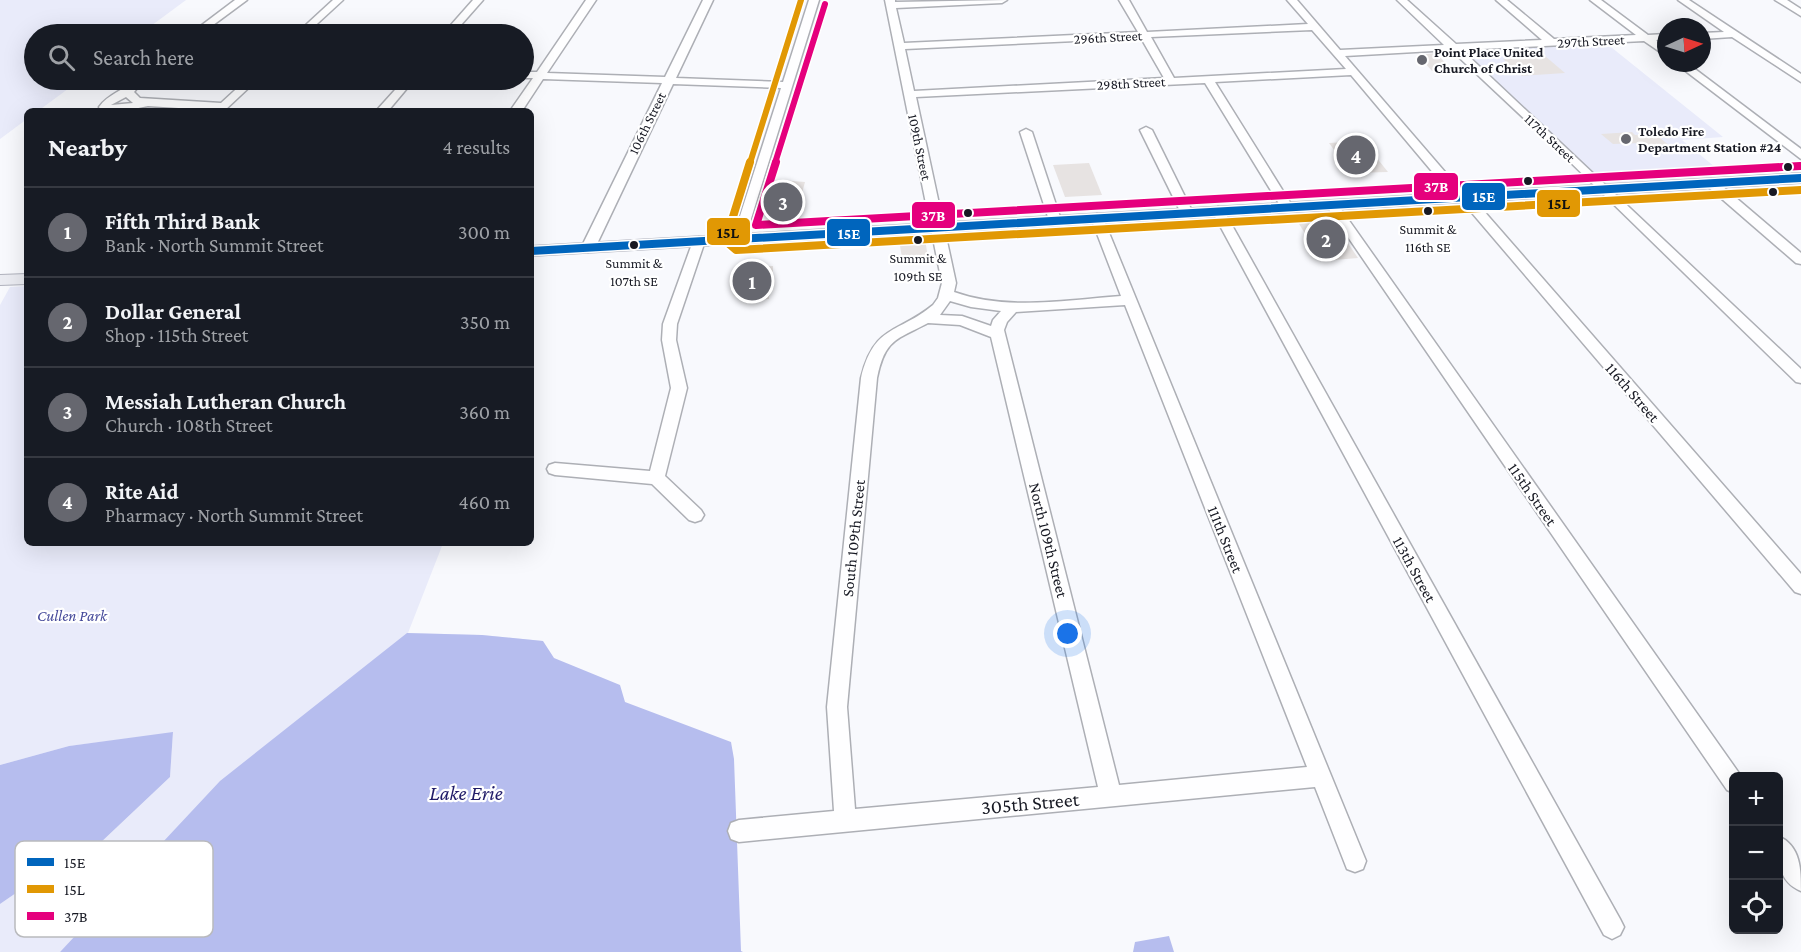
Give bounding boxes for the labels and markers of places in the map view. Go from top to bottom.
place label: Point Place United Church of Christ [1434,44,1544,76]
marker: Point Place United Church of Christ [1415,53,1429,67]
place label: Toledo Fire Department Station #24 [1638,123,1782,155]
pin: 4 [1336,132,1376,178]
marker: Toledo Fire Department Station #24 [1619,132,1633,146]
unlabelled marker [1782,161,1794,173]
unlabelled marker [1522,175,1534,187]
pin: 3 [764,180,802,224]
unlabelled marker [1767,186,1779,198]
marker: Summit & 116th SE [1422,205,1434,217]
unlabelled marker [962,207,974,219]
pin: 2 [1306,216,1346,262]
place label: Summit & 116th SE [1399,221,1457,255]
marker: Summit & 109th SE [912,234,924,246]
marker: Summit & 107th SE [628,239,640,251]
place label: Summit & 109th SE [889,250,947,284]
place label: Summit & 107th SE [605,255,663,289]
pin: 1 [732,258,771,304]

